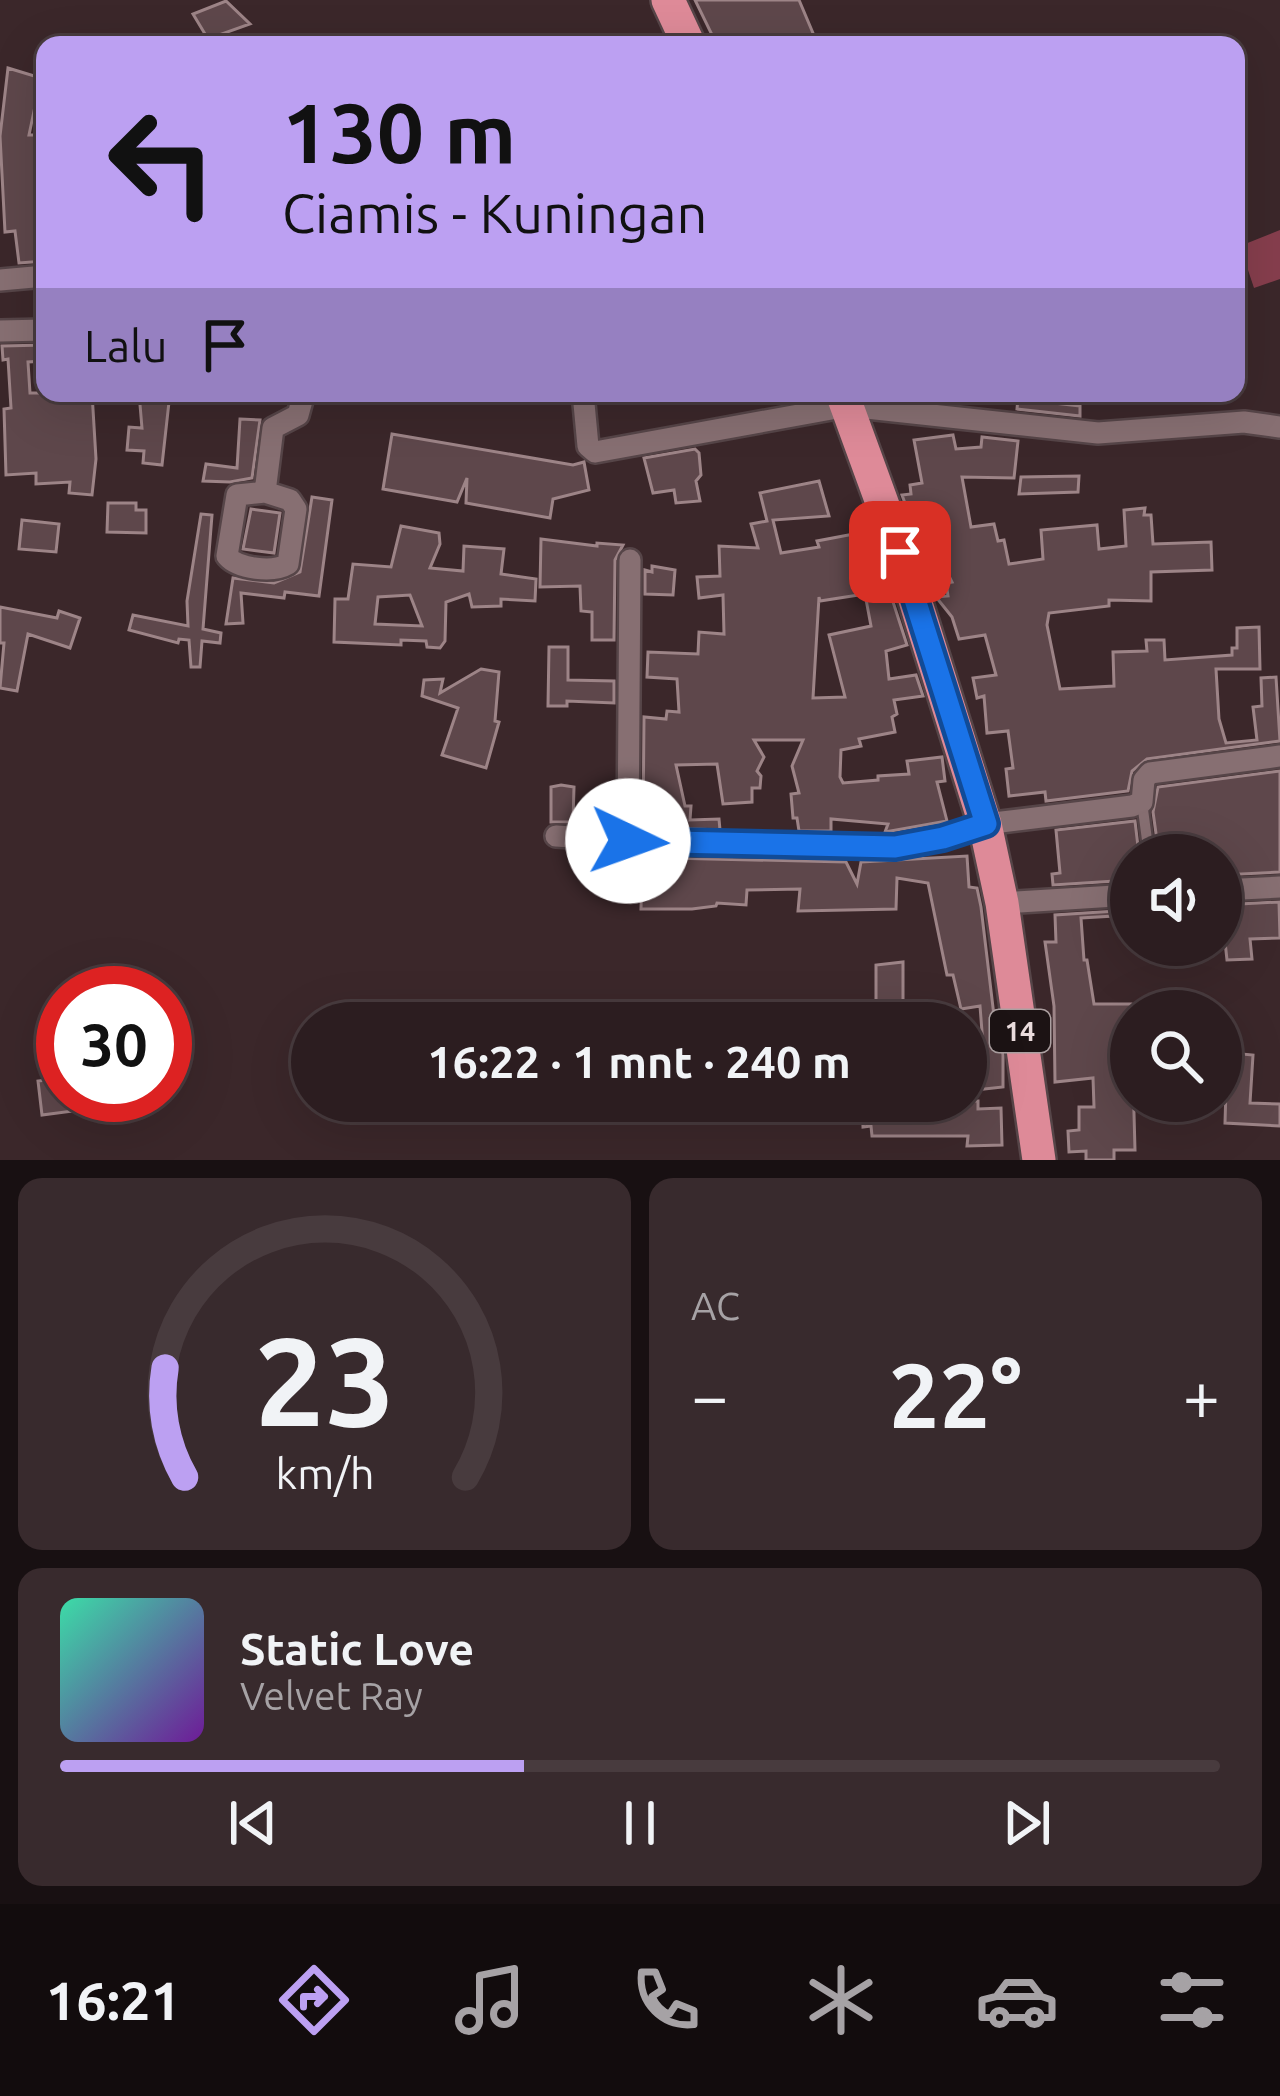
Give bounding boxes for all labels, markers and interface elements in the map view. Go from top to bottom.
icon: left [84,84,240,240]
text: 130 m [282,85,516,179]
text: Ciamis - Kuningan [282,183,707,243]
icon: arrive [192,312,258,378]
text: Lalu [84,320,168,371]
pin [849,501,951,603]
icon: arrive [867,519,933,585]
position arrow [565,778,691,904]
map controls [1110,834,1242,1122]
button: sound [1110,834,1242,966]
speed limit sign: 30 [36,966,192,1122]
button: search [1110,990,1242,1122]
road number: 14 [990,1010,1050,1052]
text: 16:22 · 1 mnt · 240 m [427,1036,851,1087]
text: AC [691,1284,740,1327]
text: 23 [254,1310,395,1450]
text: 22° [889,1344,1022,1445]
text: − [691,1358,728,1432]
text: + [1183,1358,1220,1432]
text: km/h [275,1449,374,1497]
text: Static Love [240,1623,474,1674]
text: Velvet Ray [240,1674,423,1717]
icon: previous [220,1790,286,1856]
icon: pause [607,1790,673,1856]
icon: next [994,1790,1060,1856]
icon: directions [272,1958,356,2042]
icon: music [448,1958,532,2042]
icon: phone [624,1958,708,2042]
icon: climate [799,1958,883,2042]
icon: car [975,1958,1059,2042]
icon: filters [1150,1958,1234,2042]
text: 16:21 [46,1970,181,2030]

